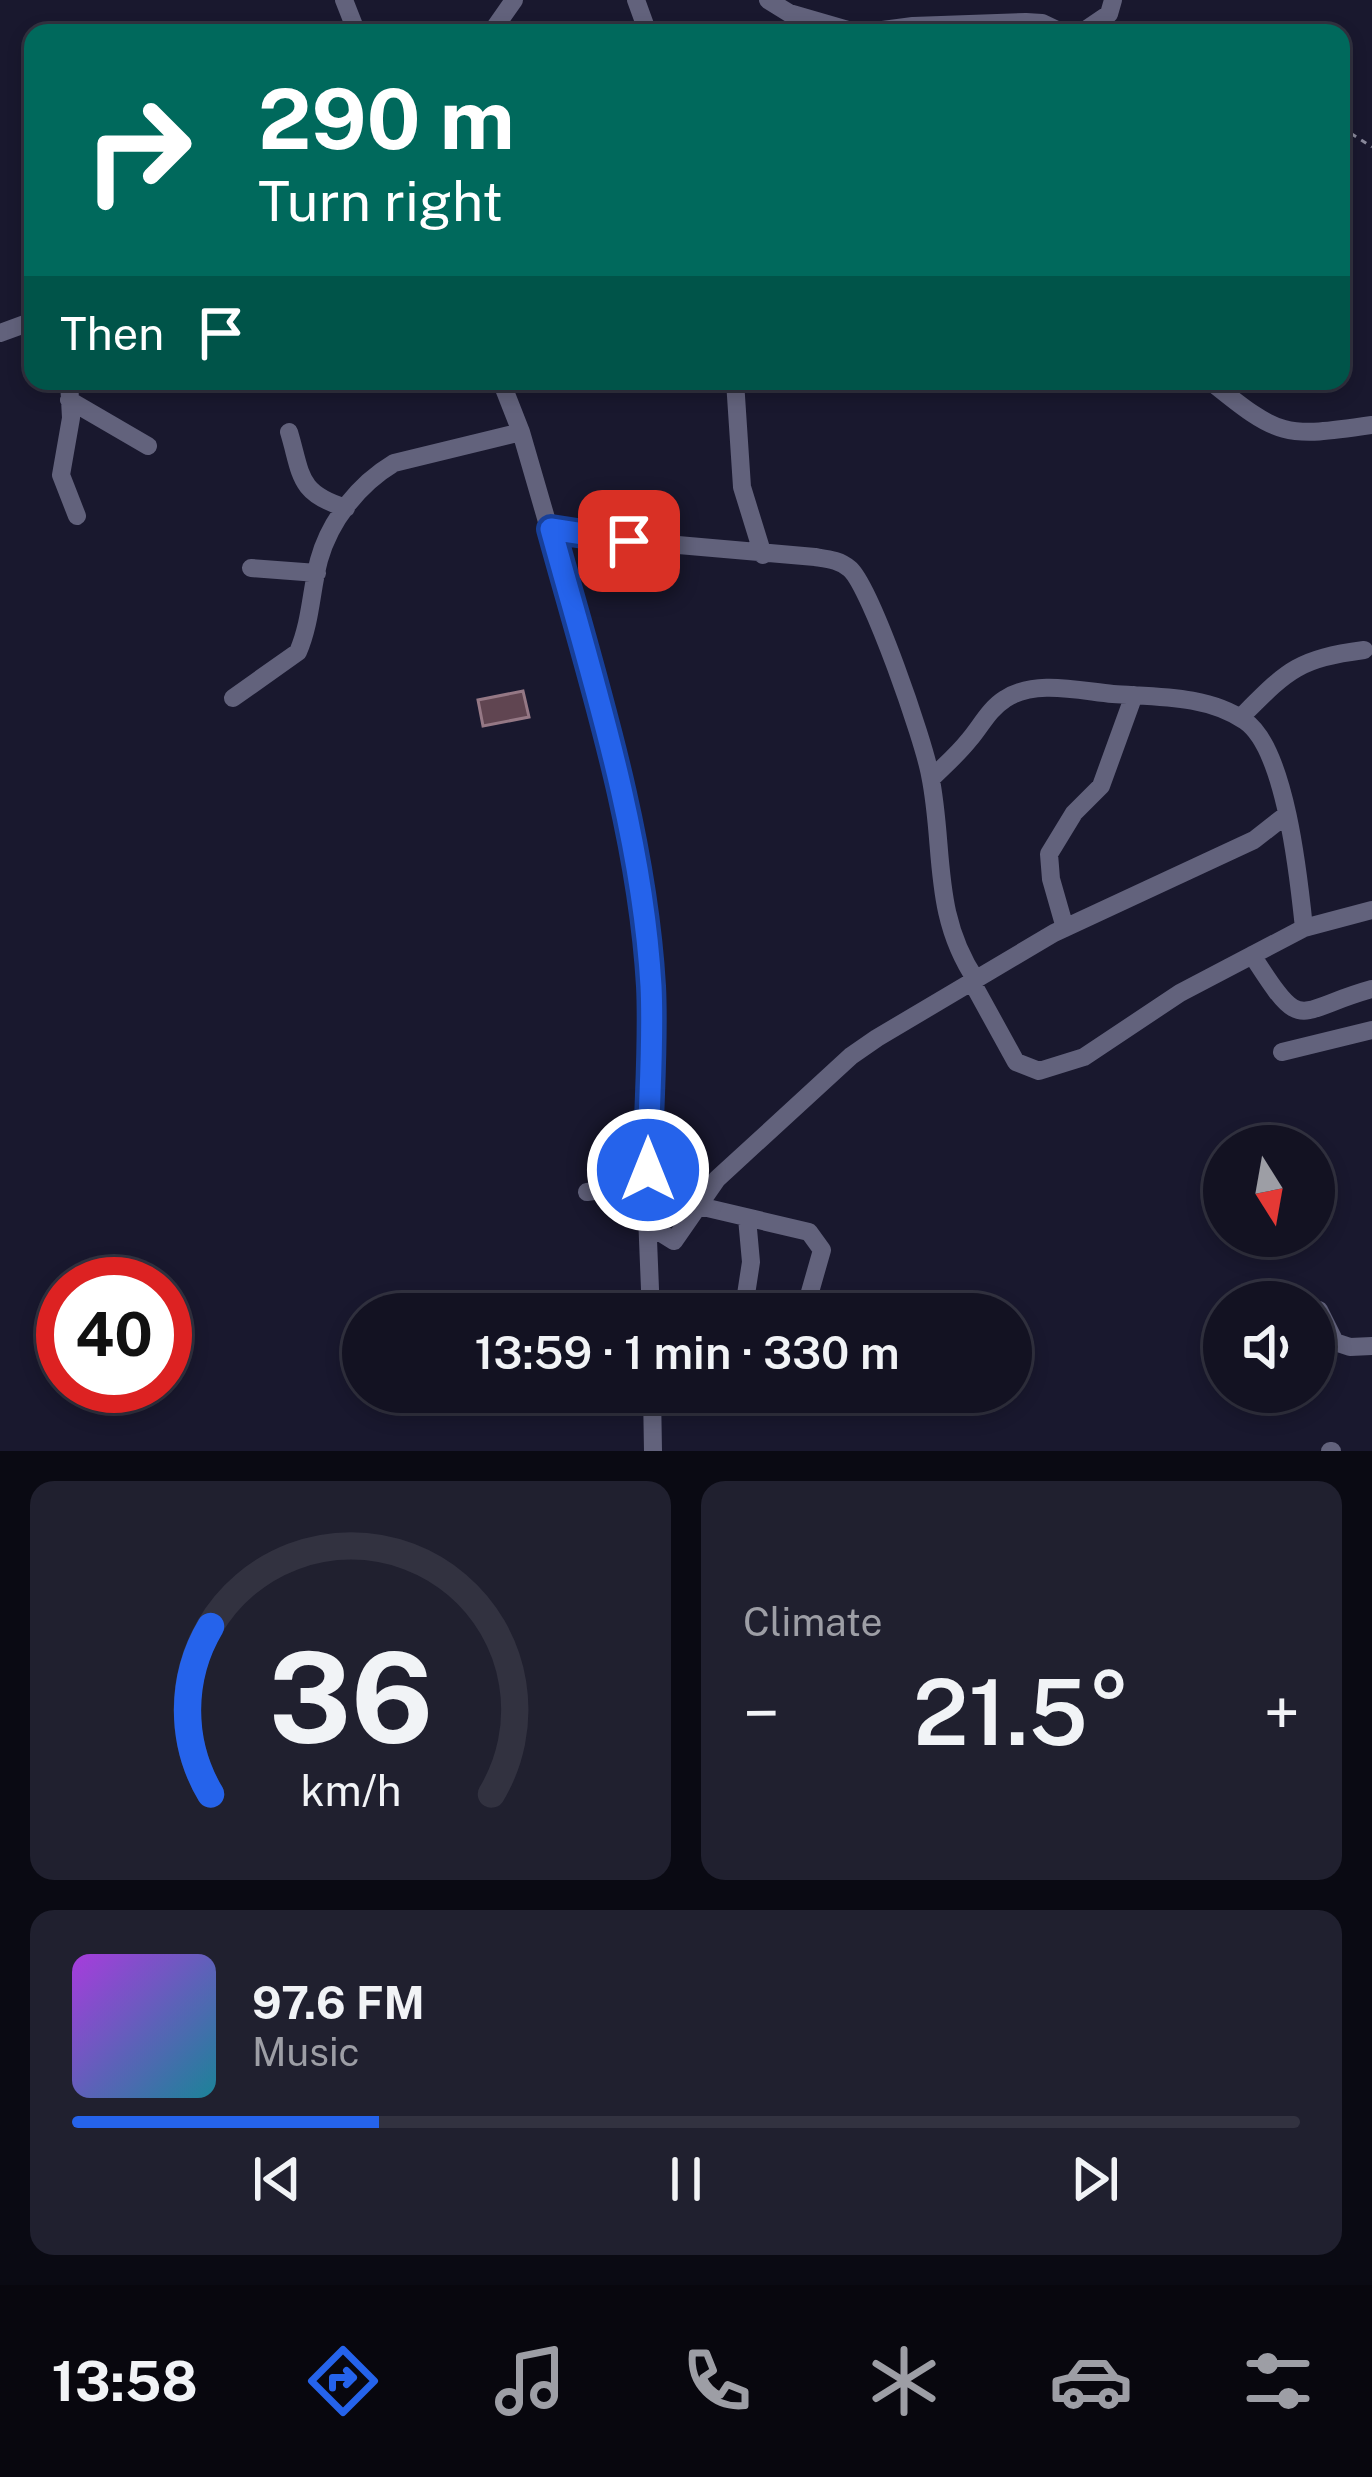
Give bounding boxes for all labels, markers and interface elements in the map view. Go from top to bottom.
text: 290 m [258,69,515,168]
icon: right [60,72,216,228]
text: Turn right [258,170,503,233]
icon: arrive [188,300,254,366]
text: Then [60,307,164,360]
pin [578,490,680,592]
icon: arrive [596,508,662,574]
position arrow [585,1107,711,1233]
north arrow [1203,1125,1335,1257]
map controls [1203,1125,1335,1413]
speed limit sign: 40 [36,1257,192,1413]
button: sound [1203,1281,1335,1413]
text: 13:59 · 1 min · 330 m [474,1326,900,1379]
text: Climate [743,1599,883,1645]
text: 36 [268,1624,433,1771]
text: 21.5° [913,1659,1130,1765]
text: − [743,1674,780,1752]
text: + [1263,1674,1300,1752]
text: km/h [300,1764,401,1815]
text: 97.6 FM [252,1976,425,2029]
text: Music [252,2029,360,2075]
icon: previous [244,2146,310,2212]
icon: pause [653,2146,719,2212]
icon: next [1062,2146,1128,2212]
icon: directions [301,2339,385,2423]
icon: music [488,2339,572,2423]
icon: phone [675,2339,759,2423]
icon: climate [862,2339,946,2423]
icon: car [1049,2339,1133,2423]
icon: filters [1236,2339,1320,2423]
text: 13:58 [52,2350,198,2413]

